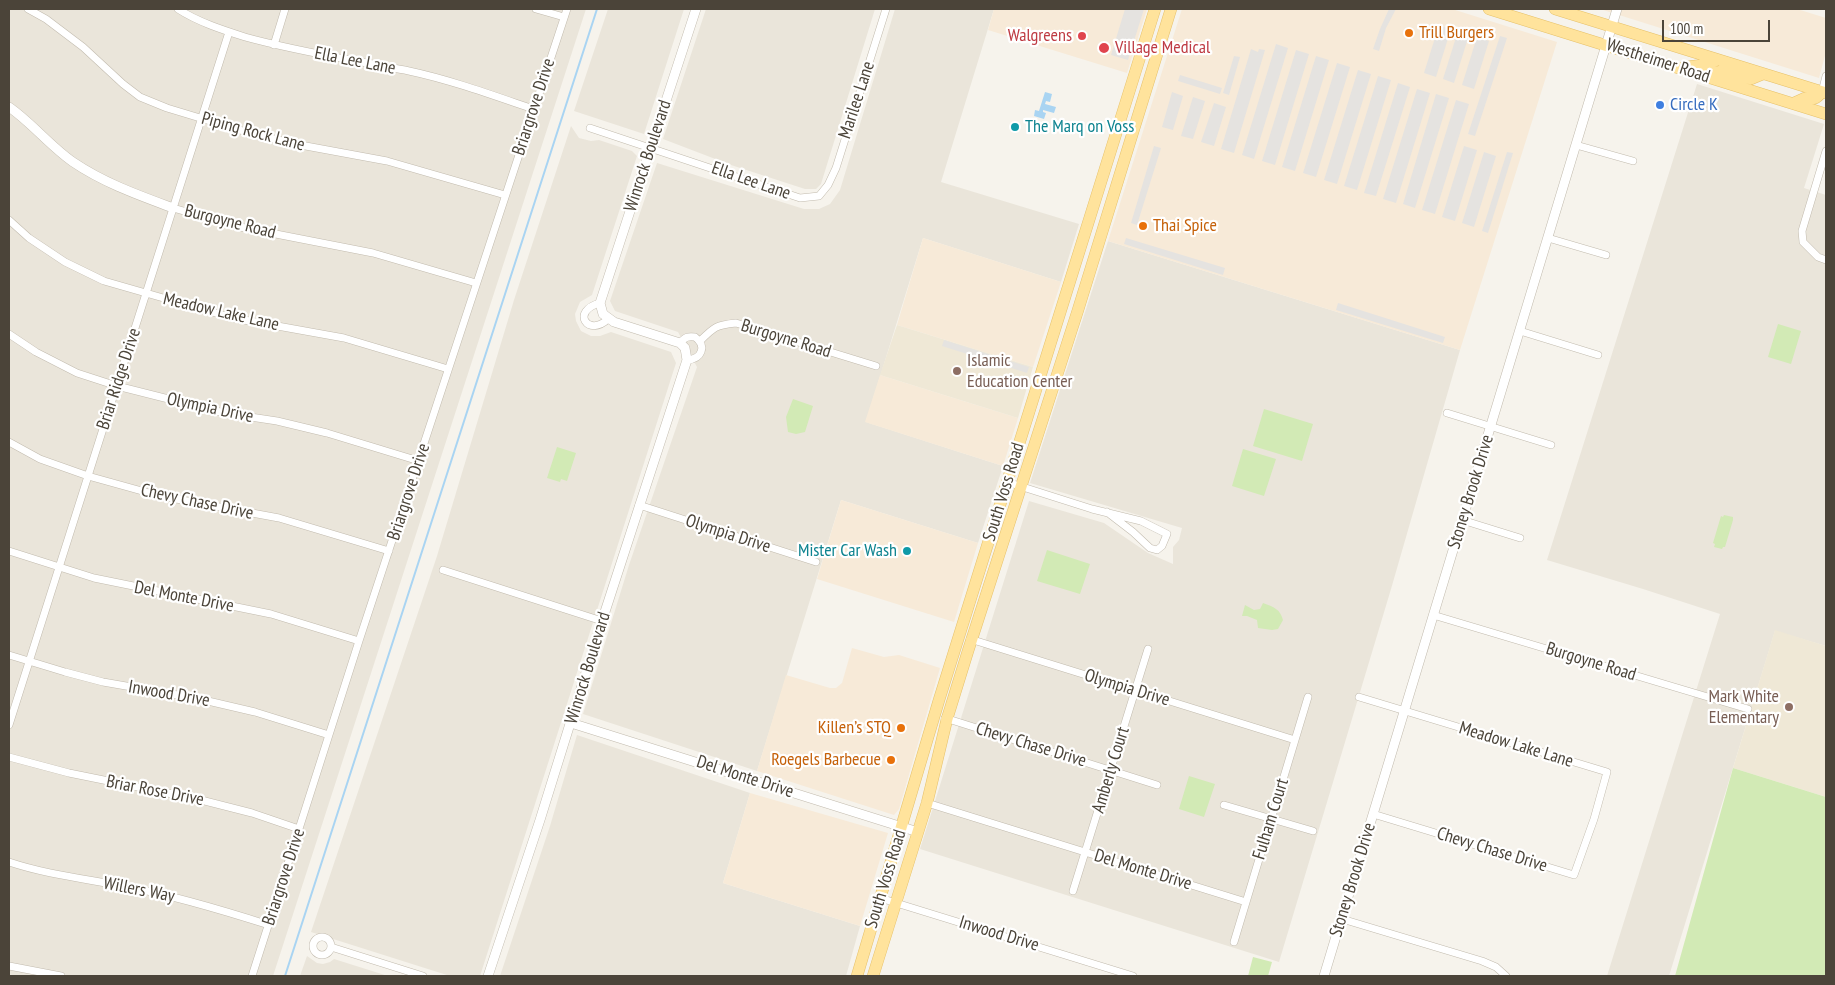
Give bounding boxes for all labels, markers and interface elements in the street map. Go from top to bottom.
scale bar [1665,10,1772,42]
text: 100 m [1670,19,1703,38]
place label: Trill Burgers [1419,22,1494,44]
place label: Walgreens [1008,25,1072,47]
marker: Trill Burgers [1403,27,1415,39]
marker: Walgreens [1076,30,1088,42]
street label: Westheimer Road [1603,34,1713,88]
place label: Village Medical [1115,37,1210,59]
marker: Village Medical [1097,41,1111,55]
street label: Ella Lee Lane [313,43,397,79]
street label: Briargrove Drive [508,56,560,158]
street label: Marilee Lane [834,59,880,141]
place label: Circle K [1670,94,1718,116]
street label: Winrock Boulevard [620,97,676,215]
marker: Circle K [1654,99,1666,111]
street label: Piping Rock Lane [199,108,307,156]
place label: The Marq on Voss [1025,116,1134,138]
marker: The Marq on Voss [1009,121,1021,133]
street label: Ella Lee Lane [709,157,793,205]
street label: Burgoyne Road [182,200,278,244]
place label: Thai Spice [1153,215,1217,237]
marker: Thai Spice [1137,220,1149,232]
street label: Meadow Lake Lane [161,288,281,336]
street label: Burgoyne Road [738,315,834,363]
street label: Briar Ridge Drive [92,326,146,432]
place label: Islamic Education Center [967,350,1073,392]
marker: Islamic Education Center [951,365,963,377]
street label: Olympia Drive [165,388,255,428]
street label: Stoney Brook Drive [1443,432,1499,552]
street label: South Voss Road [979,440,1029,544]
street label: Briargrove Drive [383,441,435,543]
street label: Chevy Chase Drive [139,480,255,524]
street label: Olympia Drive [683,510,773,558]
place label: Mister Car Wash [798,540,897,562]
marker: Mister Car Wash [901,545,913,557]
street label: Del Monte Drive [132,577,236,617]
street label: Winrock Boulevard [561,609,615,727]
street label: Burgoyne Road [1543,638,1639,686]
street label: Olympia Drive [1082,665,1172,711]
street label: Inwood Drive [127,676,211,712]
place label: Mark White Elementary [1708,686,1779,729]
marker: Mark White Elementary [1783,701,1795,713]
place label: Killen’s STQ [818,717,891,739]
street label: Meadow Lake Lane [1456,717,1576,773]
street label: Chevy Chase Drive [973,718,1089,772]
marker: Killen’s STQ [895,722,907,734]
street label: Amberly Court [1088,724,1134,816]
place label: Roegels Barbecue [771,749,881,771]
street label: Del Monte Drive [694,751,796,803]
marker: Roegels Barbecue [885,754,897,766]
street label: Briar Rose Drive [104,771,206,811]
street label: Fulham Court [1248,776,1294,862]
street label: Stoney Brook Drive [1325,820,1381,940]
street label: Chevy Chase Drive [1434,823,1550,877]
street label: Briargrove Drive [258,826,310,928]
street label: South Voss Road [861,827,911,931]
street label: Del Monte Drive [1092,845,1194,895]
street label: Willers Way [102,873,176,907]
street label: Inwood Drive [956,912,1042,956]

